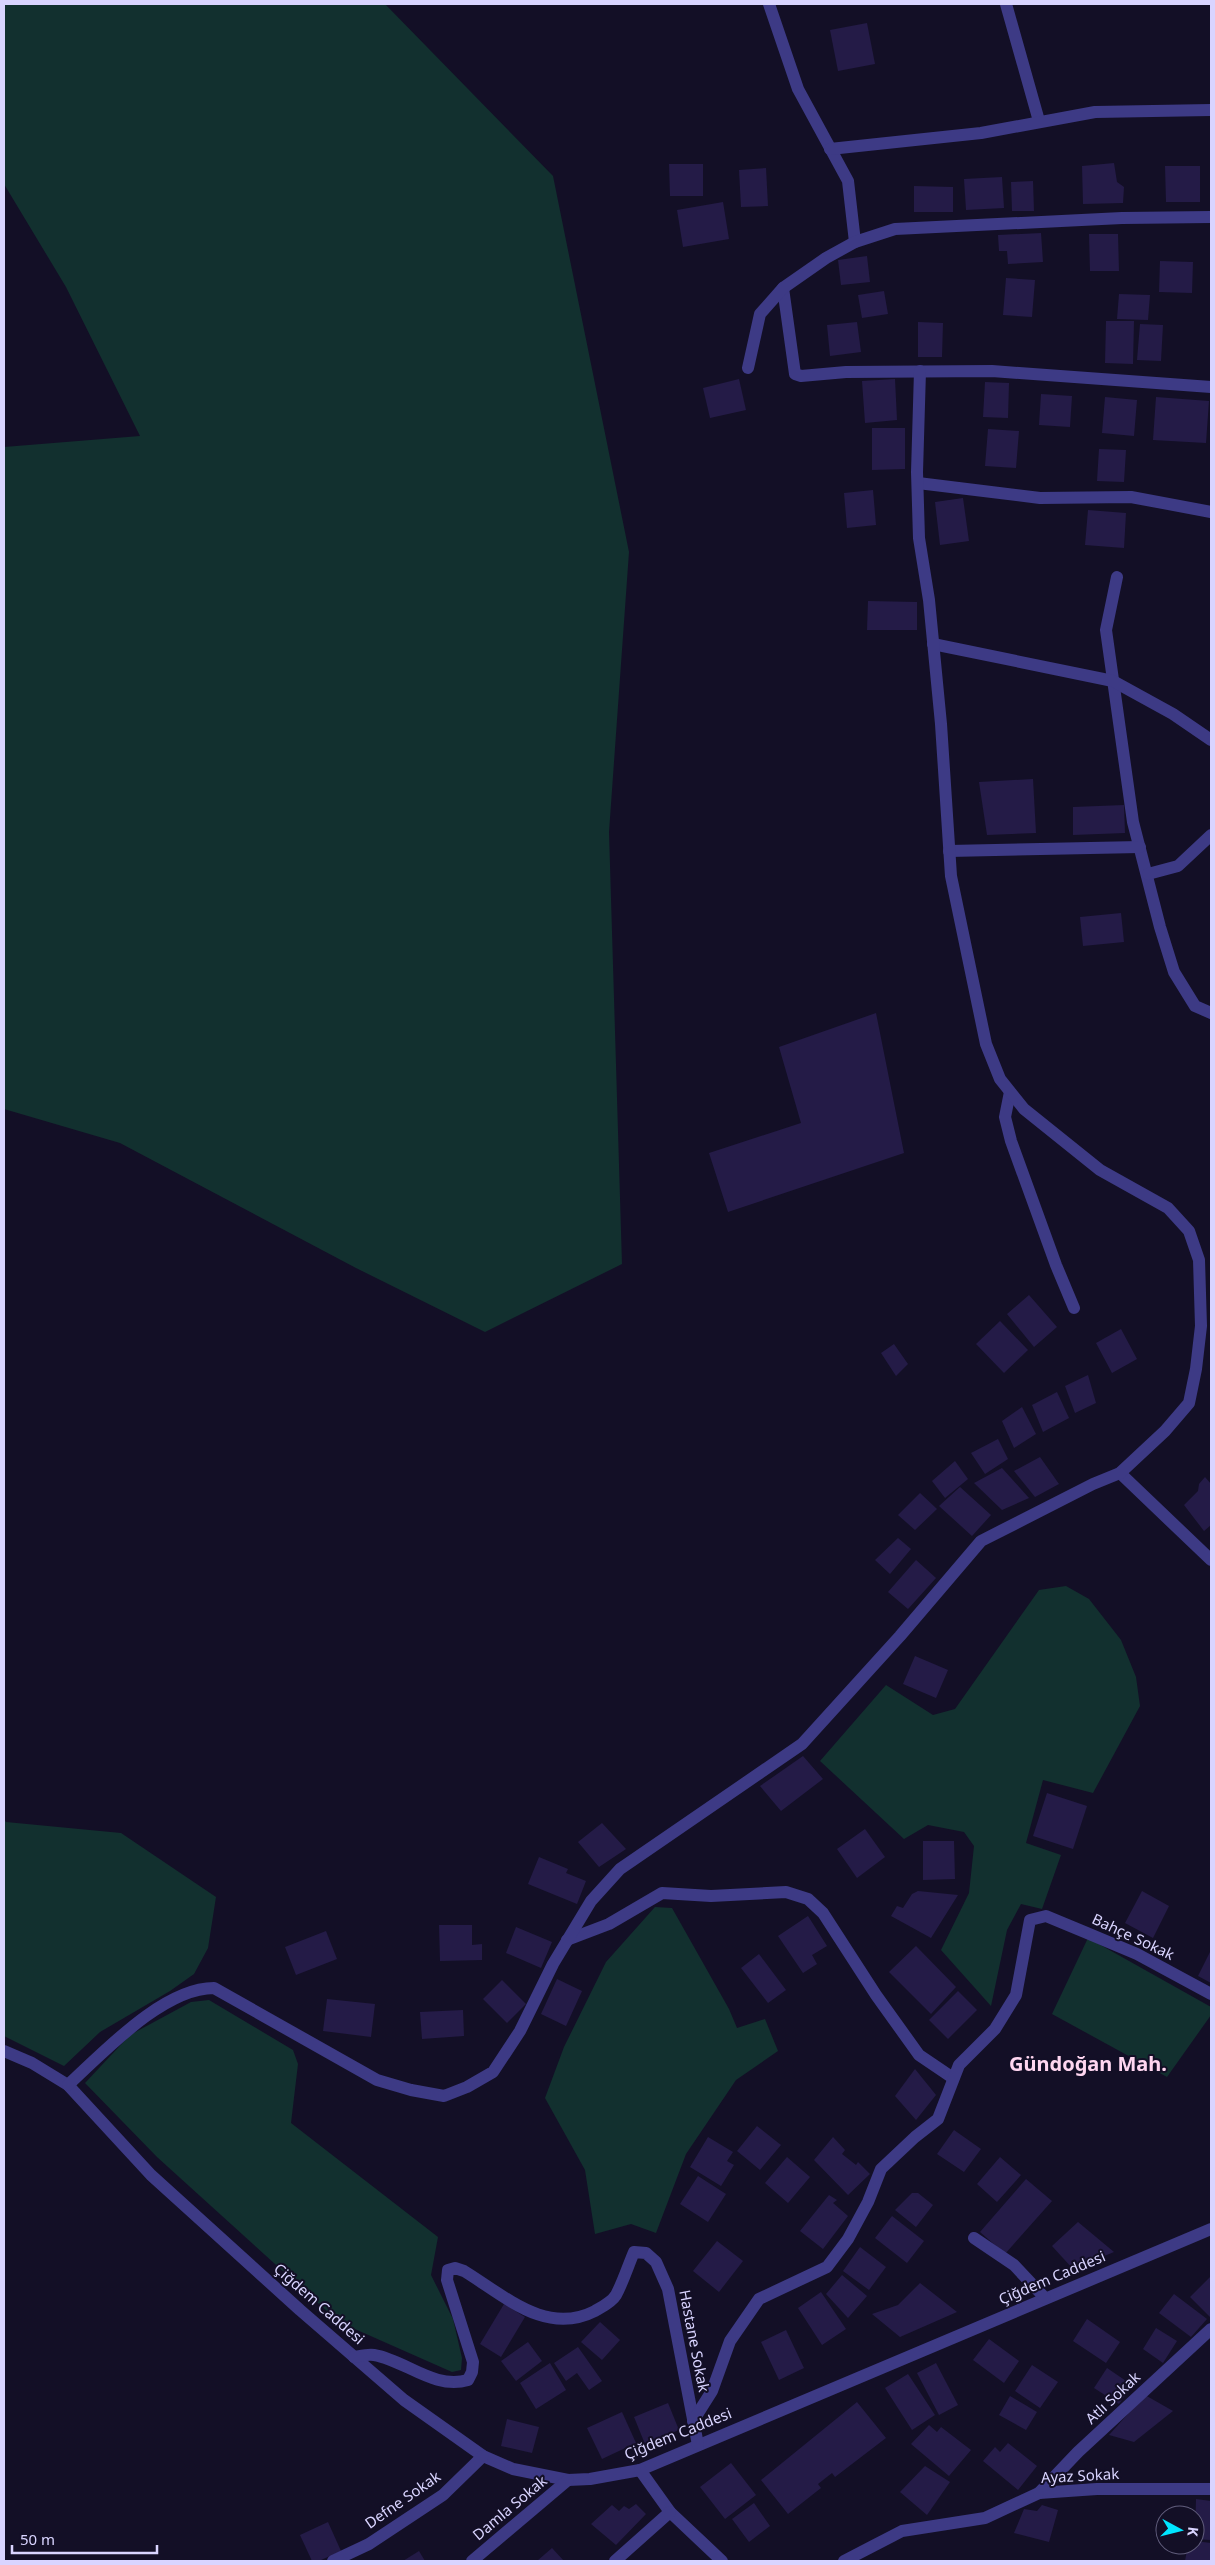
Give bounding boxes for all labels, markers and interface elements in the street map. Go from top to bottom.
street label: Bahçe Sokak [1089,1908,1178,1964]
district label: Gündoğan Mah. [1009,2050,1167,2077]
street label: Çiğdem Caddesi [995,2246,1108,2309]
street label: Çiğdem Caddesi [270,2258,369,2348]
street label: Hastane Sokak [675,2288,715,2394]
street label: Atlı Sokak [1080,2367,1144,2428]
street label: Çiğdem Caddesi [621,2402,734,2464]
street label: Ayaz Sokak [1040,2463,1120,2487]
street label: Defne Sokak [361,2466,444,2533]
street label: Damla Sokak [468,2470,551,2544]
north arrow [1155,2505,1205,2555]
scale bar [12,2522,158,2554]
text: K [1183,2526,1203,2538]
text: 50 m [20,2529,55,2549]

